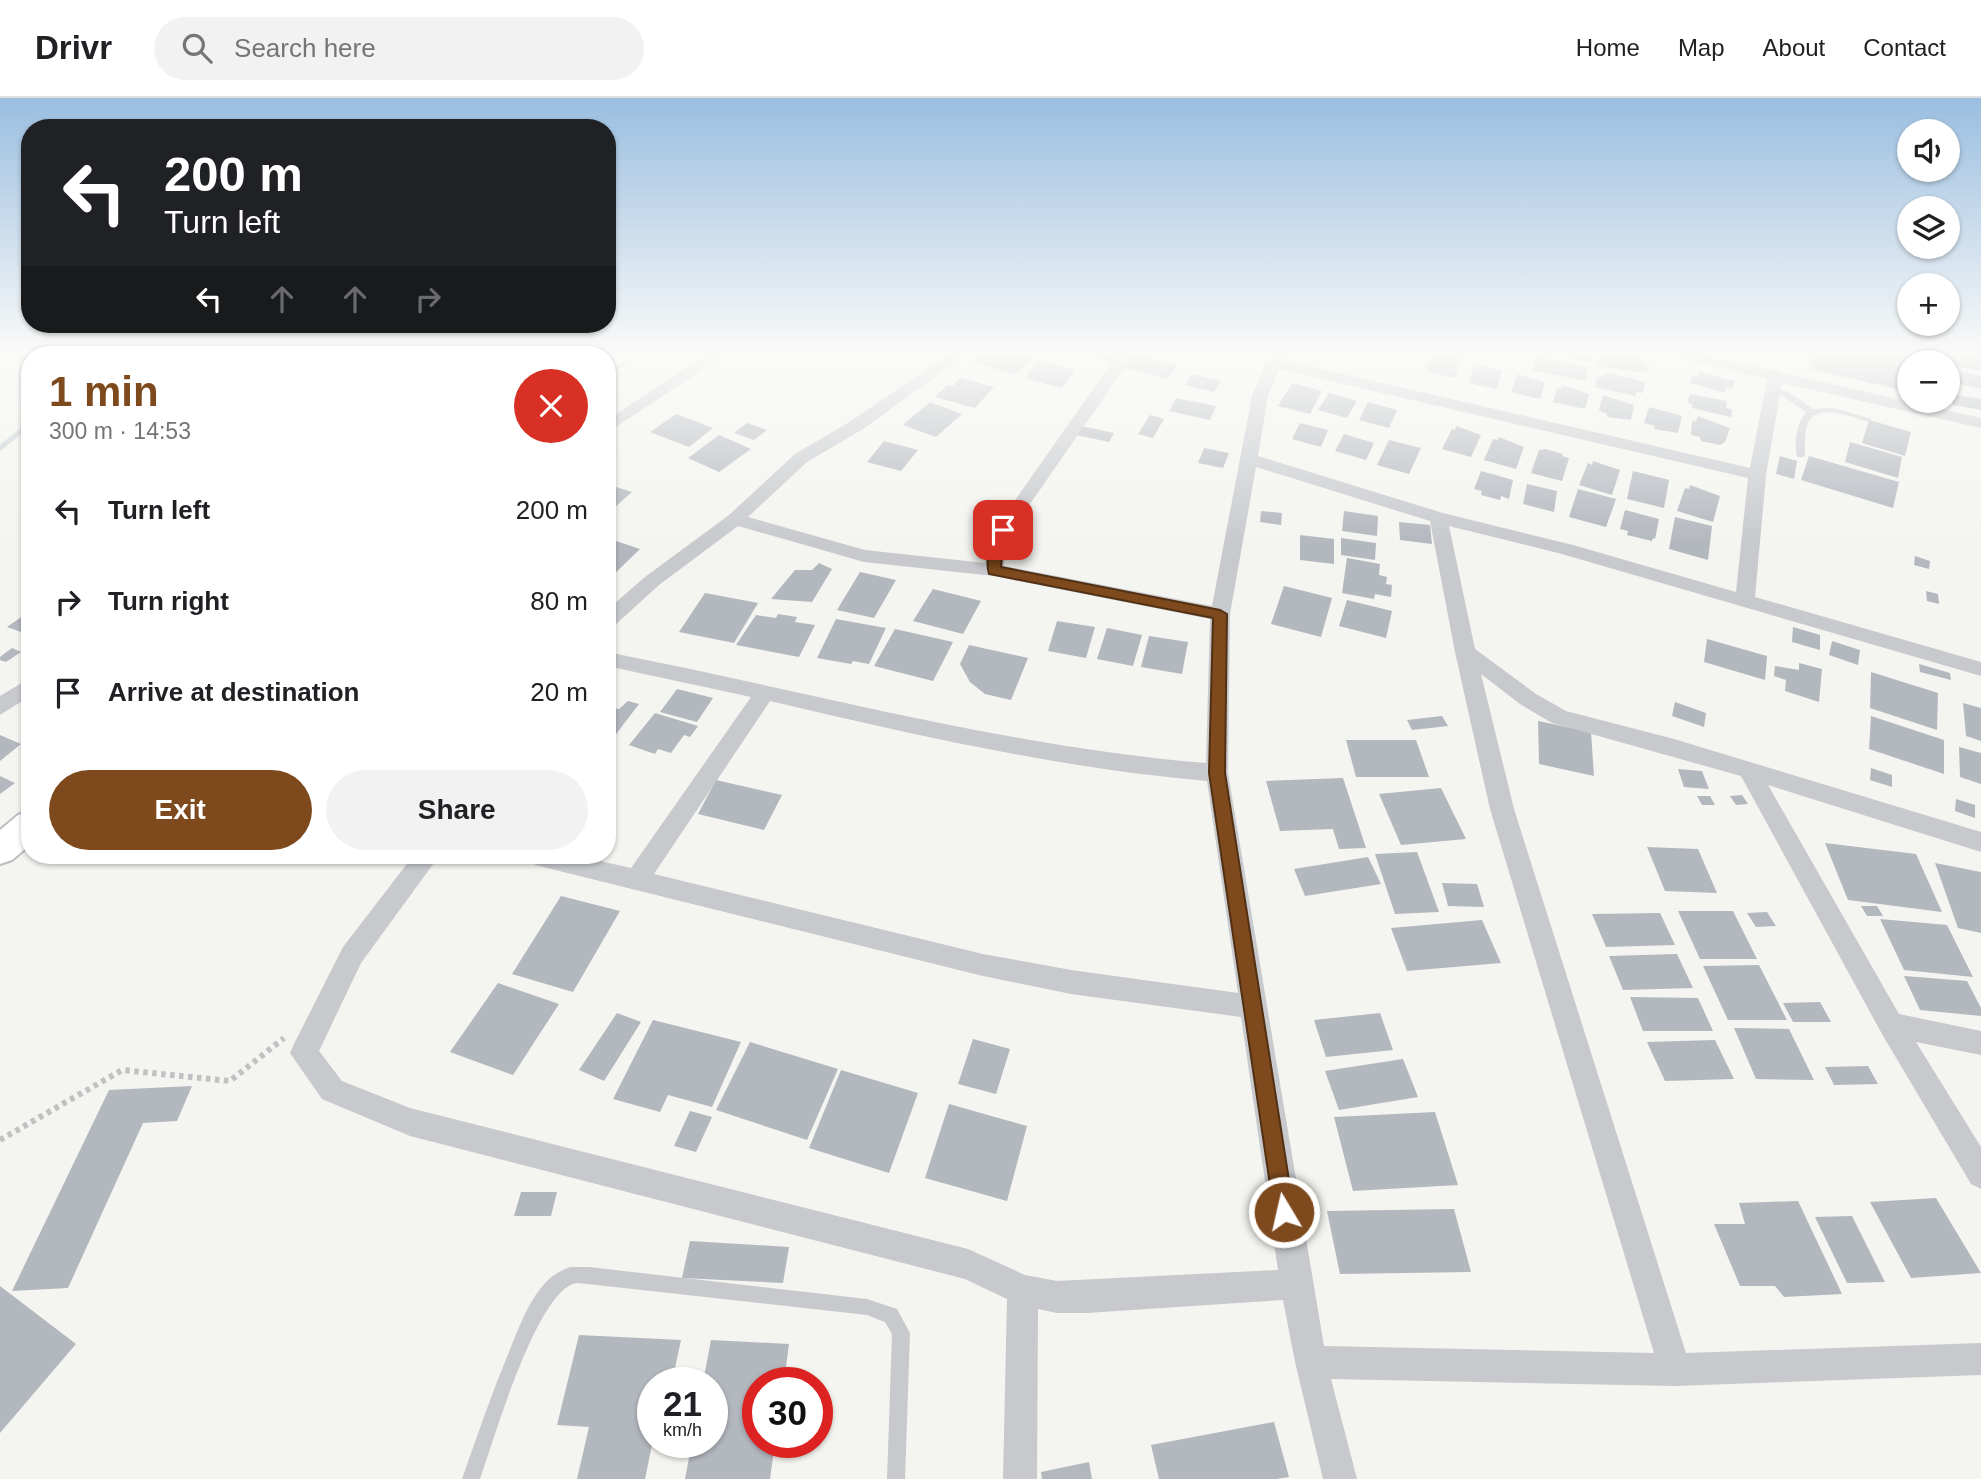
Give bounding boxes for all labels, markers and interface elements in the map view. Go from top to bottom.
search box [154,17,644,80]
text: Drivr [35,29,112,66]
icon: search [178,29,216,67]
text: Search here [234,33,376,63]
text: Home [1576,34,1640,61]
text: Map [1678,34,1725,61]
text: About [1763,34,1825,61]
text: Contact [1863,34,1946,61]
map controls [1897,119,1960,413]
button: sound [1897,119,1960,182]
icon: left [49,147,140,238]
text: 200 m [164,147,303,201]
button: layers [1897,196,1960,259]
text: Turn left [164,204,280,240]
button: + [1897,273,1960,336]
icon: left [190,280,228,318]
icon: ahead [263,280,301,318]
icon: ahead [336,280,374,318]
icon: right [409,280,447,318]
button: − [1897,350,1960,413]
text: 1 min [49,368,159,415]
button: close [514,369,588,443]
text: 300 m · 14:53 [49,418,191,444]
icon: left [49,492,87,530]
text: Turn left [108,495,210,525]
text: 200 m [516,495,588,525]
pin [973,500,1033,560]
icon: arrive [984,511,1022,549]
icon: right [49,583,87,621]
text: Turn right [108,586,229,616]
text: 80 m [530,586,588,616]
icon: arrive [49,674,87,712]
text: Arrive at destination [108,677,359,707]
text: 20 m [530,677,588,707]
button: Exit [49,770,312,850]
button: Share [326,770,588,850]
position arrow [1247,1175,1321,1249]
speed limit sign: 30 [742,1367,833,1458]
text: 21 [663,1384,702,1423]
text: km/h [663,1420,702,1440]

